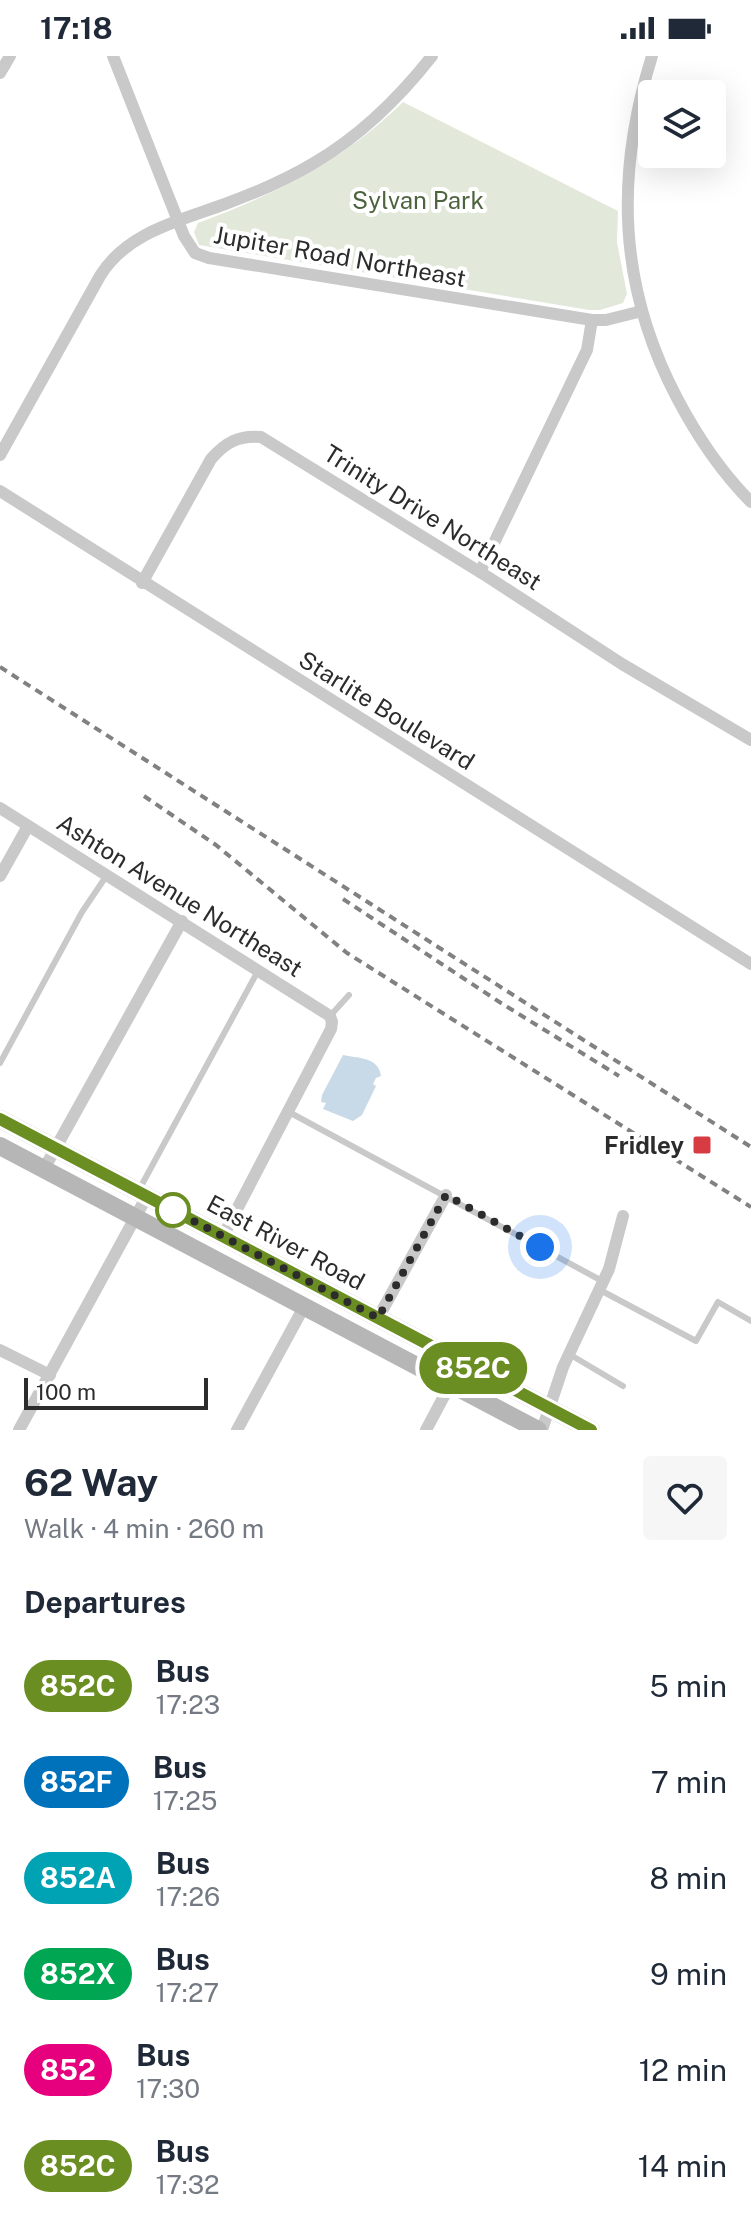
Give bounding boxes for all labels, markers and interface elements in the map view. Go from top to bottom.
text: 17:18 [40,10,113,46]
map controls [638,80,726,168]
button: layers [638,80,726,168]
park label: Sylvan Park [352,186,484,214]
street label: Jupiter Road Northeast [212,220,468,292]
street label: Trinity Drive Northeast [319,439,547,595]
street label: Starlite Boulevard [294,645,480,775]
street label: Ashton Avenue Northeast [52,808,308,982]
place label: Fridley [604,1131,684,1159]
marker: Fridley [691,1134,713,1156]
street label: East River Road [202,1189,370,1295]
unlabelled marker [156,1193,190,1227]
your location [520,1227,560,1267]
line badge: 852C [417,1342,529,1394]
text: 852C [435,1351,511,1384]
scale bar [24,1374,208,1410]
text: 100 m [36,1379,96,1405]
button: heart [643,1456,727,1540]
text: 62 Way [24,1460,158,1505]
text: Walk · 4 min · 260 m [24,1513,264,1544]
text: Departures [24,1584,186,1620]
text: Bus [156,1653,210,1689]
text: 5 min [650,1668,727,1704]
text: 852C [40,1669,116,1702]
text: 17:23 [156,1689,220,1720]
text: Bus [153,1749,207,1785]
text: 7 min [651,1764,727,1800]
text: 852F [40,1765,113,1798]
text: 17:25 [153,1785,217,1816]
text: Bus [156,1845,210,1881]
text: 8 min [649,1860,727,1896]
text: 852A [40,1861,116,1894]
text: 17:26 [156,1881,220,1912]
text: Bus [156,1941,210,1977]
text: 9 min [650,1956,727,1992]
text: 852X [40,1957,116,1990]
text: 17:27 [156,1977,219,2008]
text: Bus [136,2037,190,2073]
text: 12 min [639,2052,727,2088]
text: 852 [40,2053,96,2086]
text: 17:30 [136,2073,200,2104]
text: Bus [156,2133,210,2169]
text: 14 min [638,2148,727,2184]
text: 852C [40,2149,116,2182]
text: 17:32 [156,2169,220,2200]

